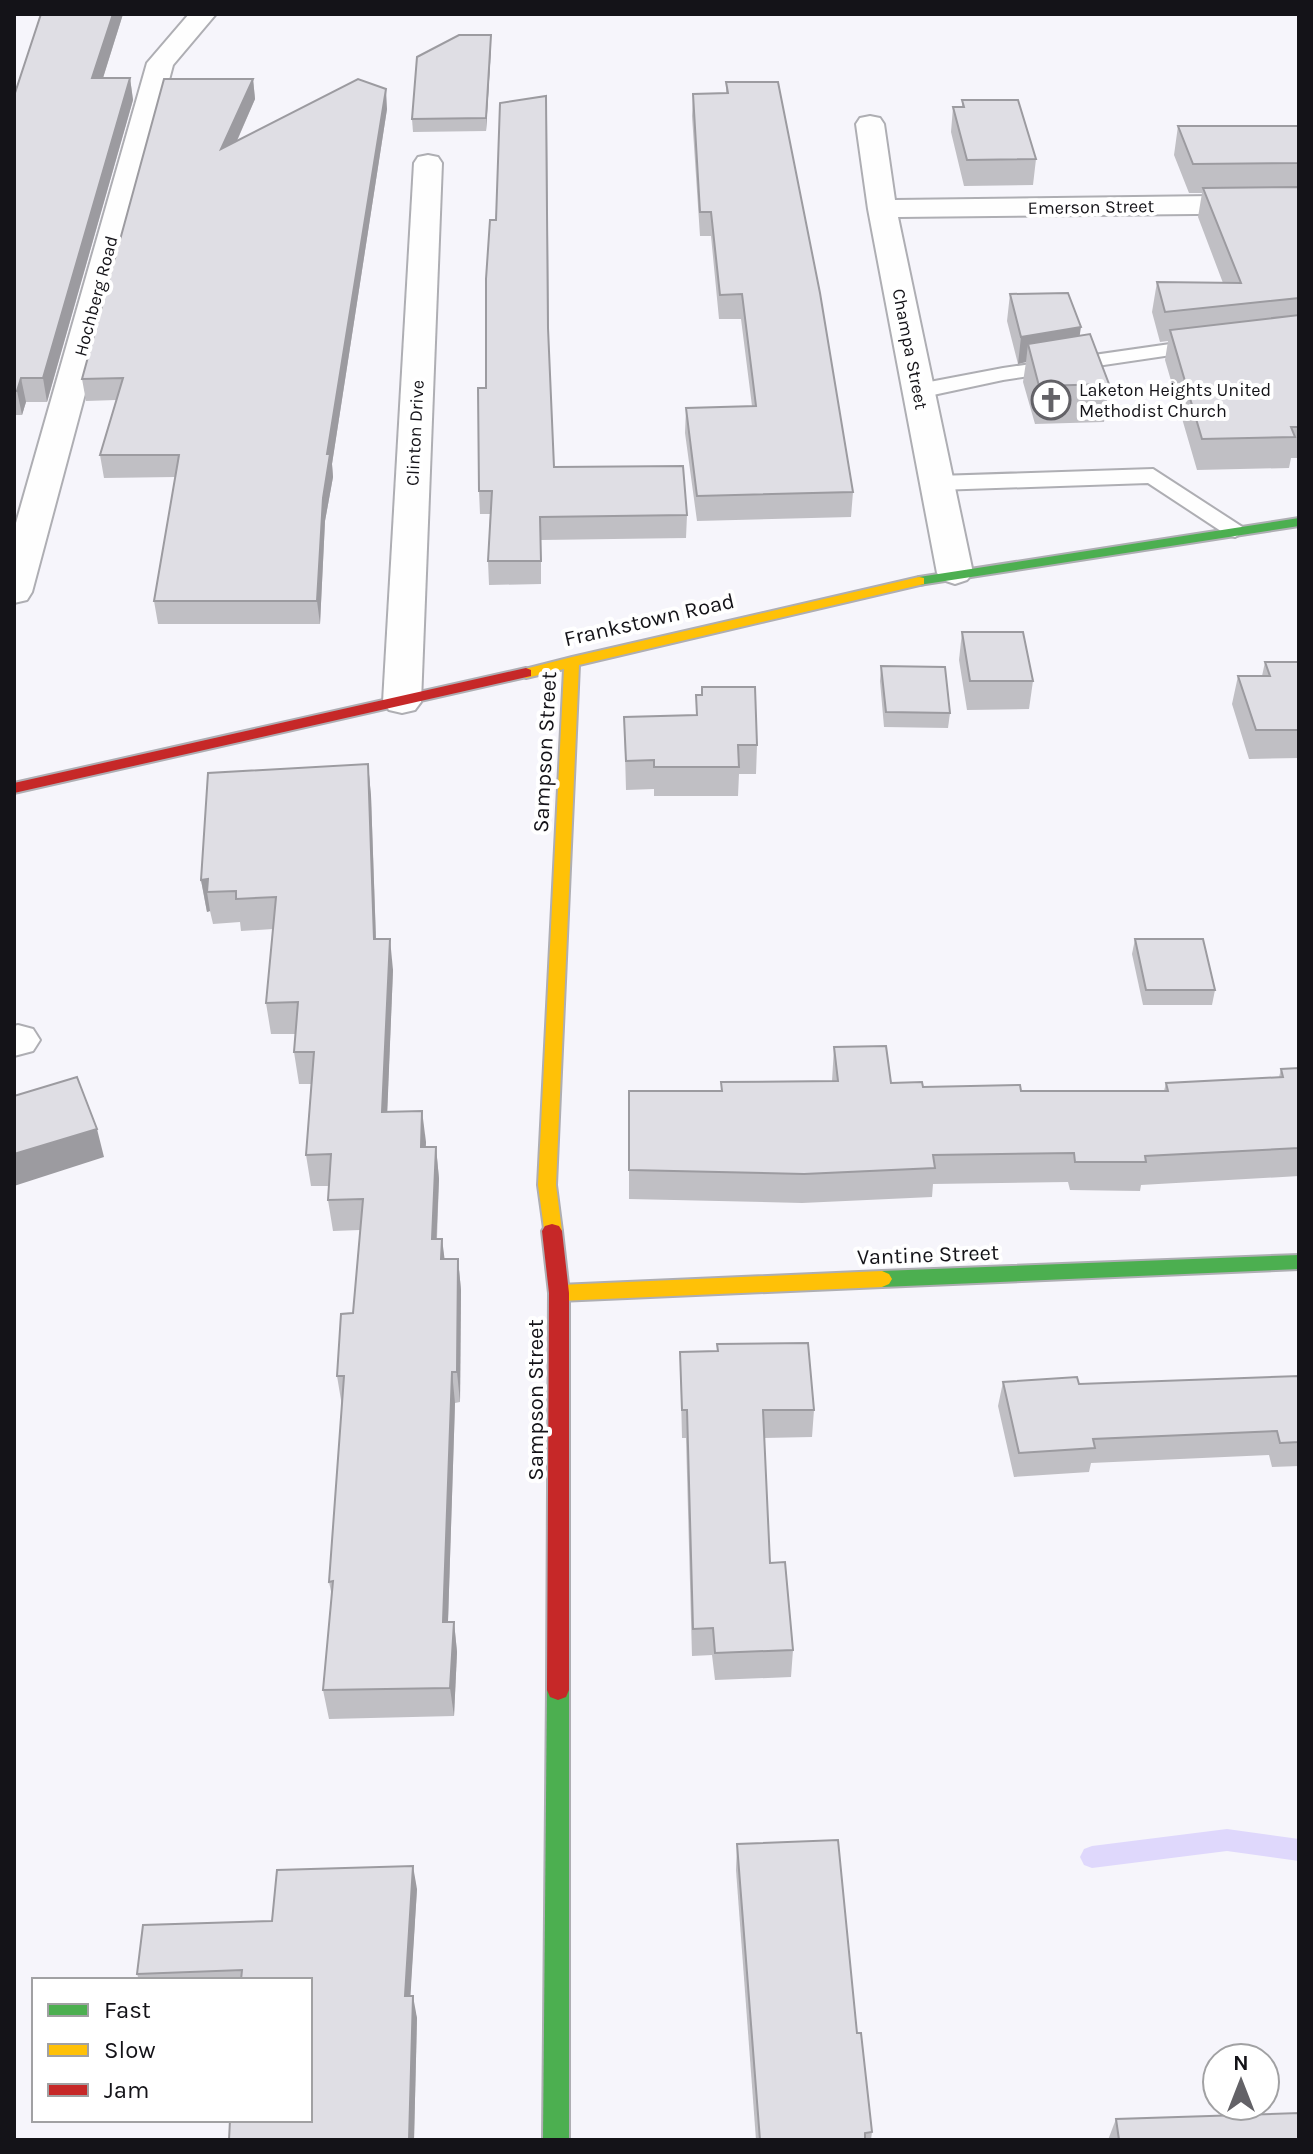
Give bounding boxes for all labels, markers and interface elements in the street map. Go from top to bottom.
street label: Emerson Street [1028,195,1155,219]
street label: Hochberg Road [69,233,123,359]
street label: Champa Street [887,287,933,412]
street label: Clinton Drive [401,379,429,487]
church icon: Laketon Heights United Methodist Church [1030,379,1072,421]
place label: Laketon Heights United Methodist Church [1079,379,1271,422]
street label: Frankstown Road [561,588,737,652]
street label: Sampson Street [528,671,562,833]
street label: Vantine Street [857,1240,999,1270]
street label: Sampson Street [523,1319,549,1481]
legend [32,1978,312,2122]
text: Fast [104,1996,151,2024]
text: Slow [104,2036,156,2064]
north arrow [1201,2042,1281,2122]
text: N [1233,2050,1249,2076]
text: Jam [104,2076,149,2104]

